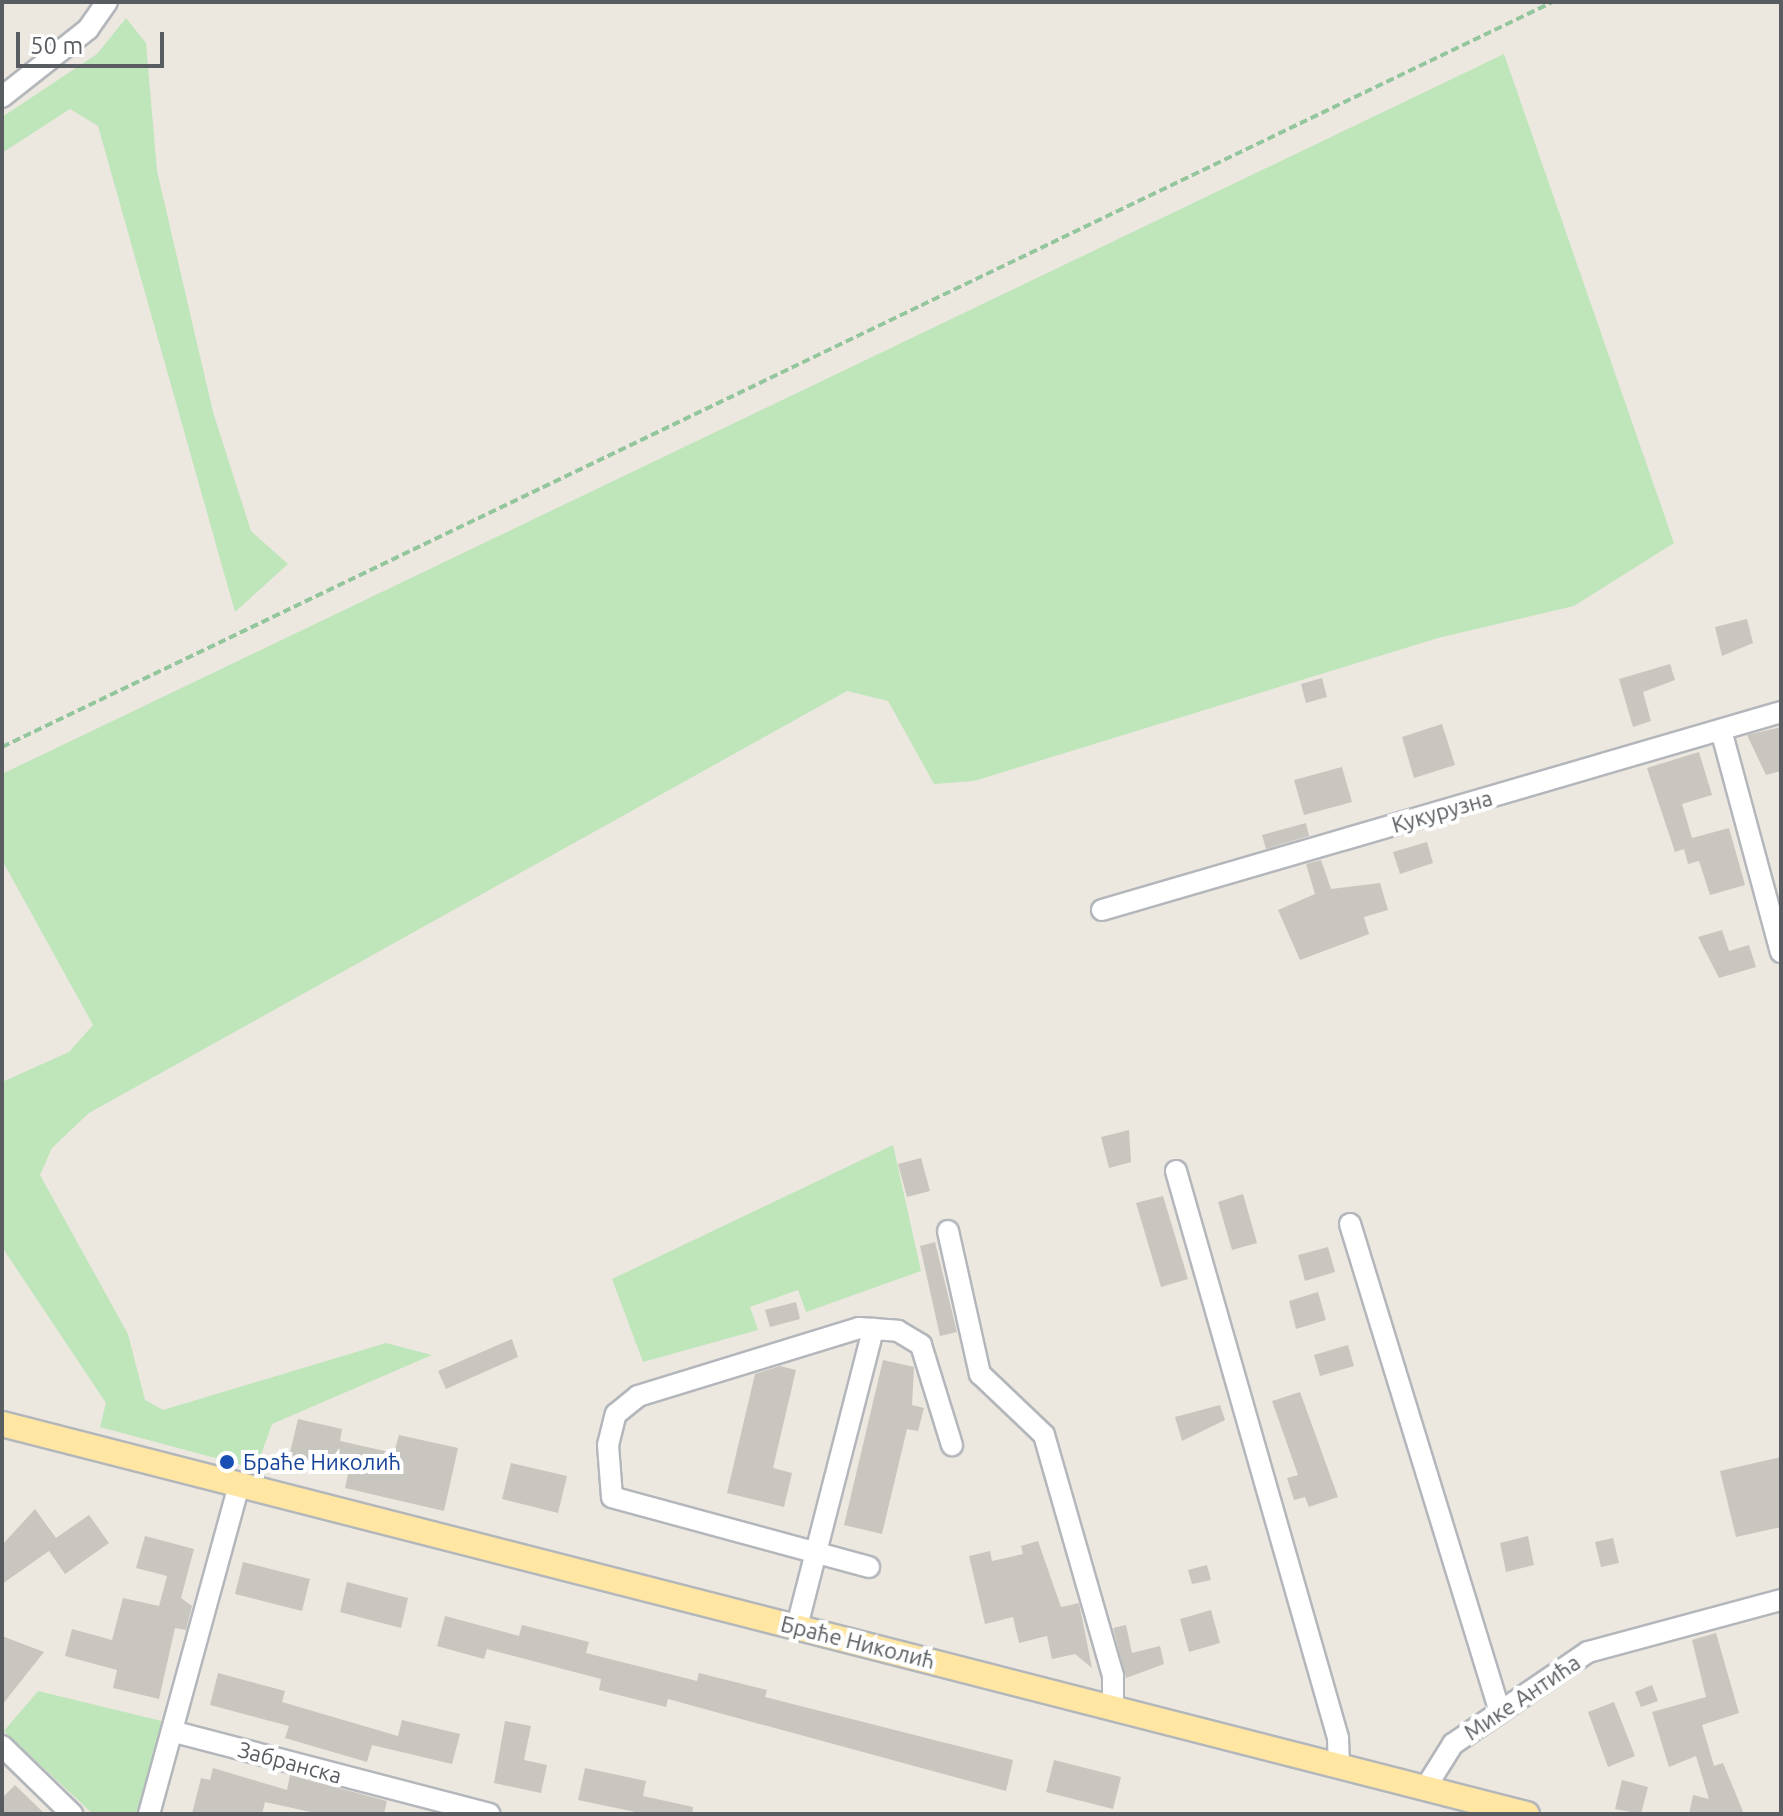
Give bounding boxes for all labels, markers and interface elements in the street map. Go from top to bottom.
scale bar [20,16,168,66]
text: 50 m [30,32,83,59]
street label: Кукурузна [1389,784,1495,838]
place label: Браће Николић [243,1449,401,1475]
marker: Браће Николић [218,1453,236,1471]
street label: Браће Николић [778,1610,938,1674]
street label: Мике Антића [1459,1649,1585,1745]
street label: Забранска [235,1735,345,1789]

